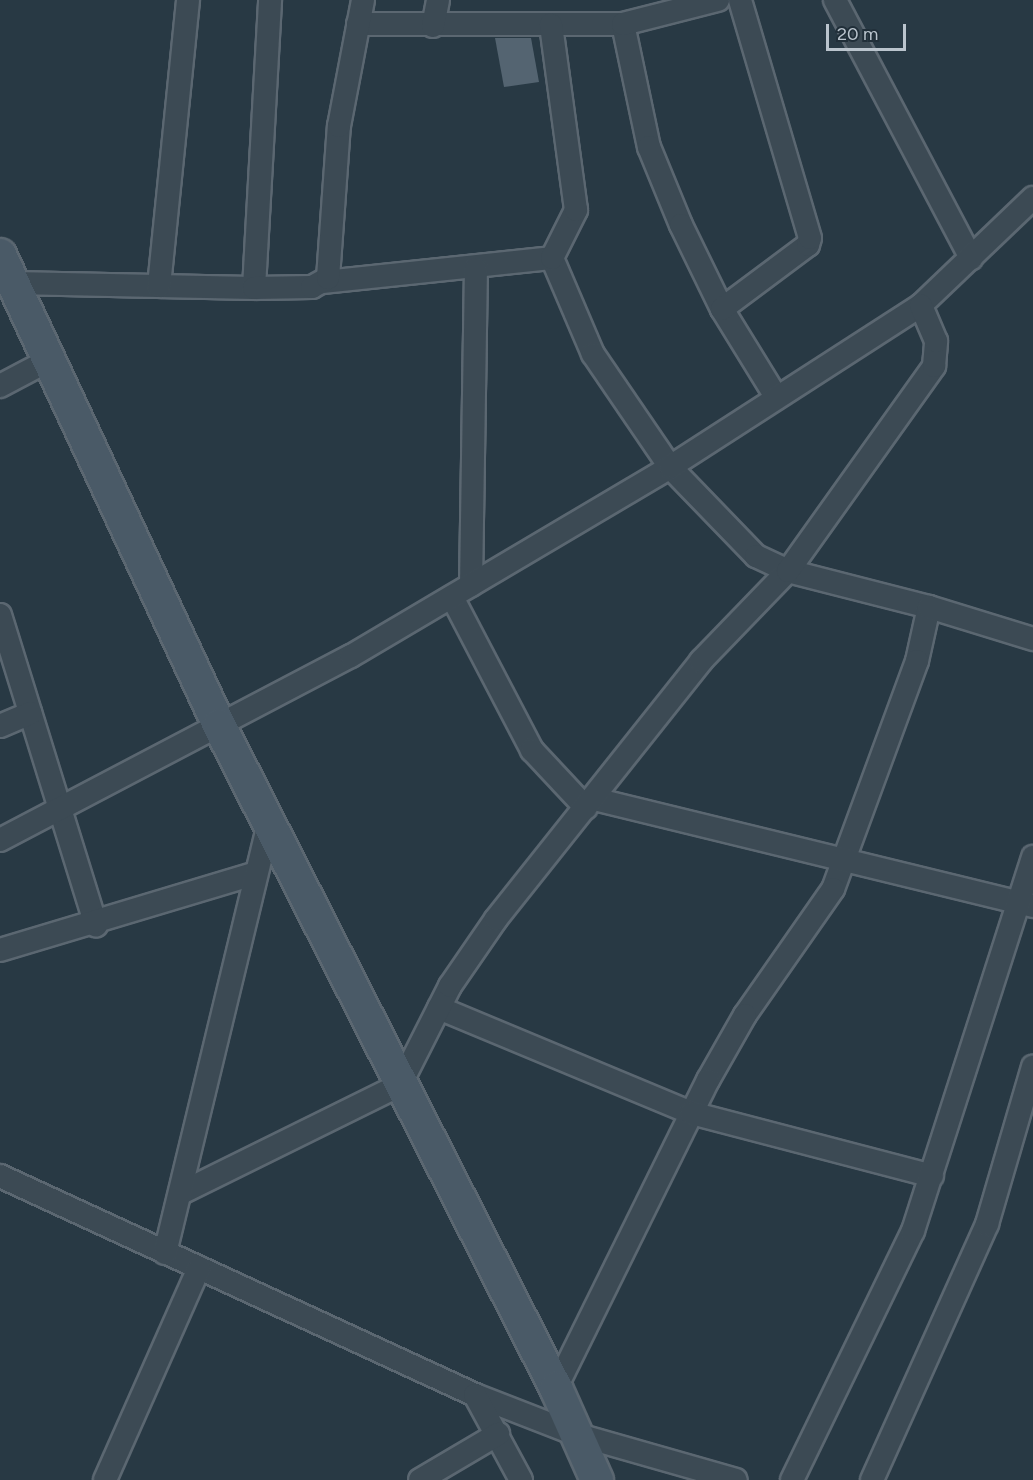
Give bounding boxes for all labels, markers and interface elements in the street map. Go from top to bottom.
scale bar [829,12,908,50]
text: 20 m [837,23,878,45]

